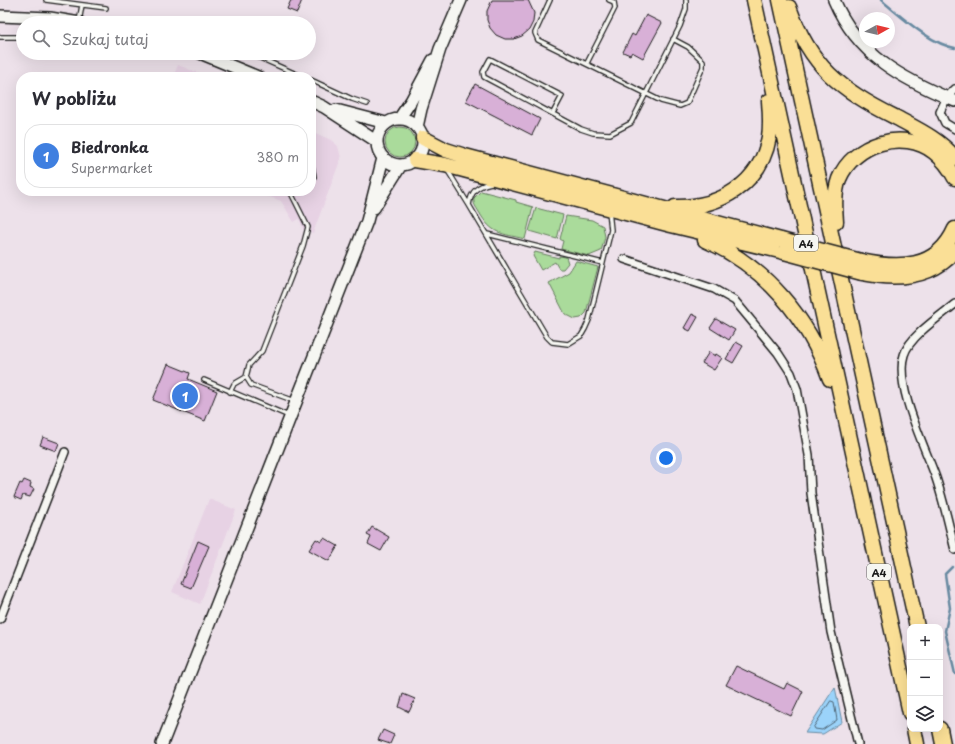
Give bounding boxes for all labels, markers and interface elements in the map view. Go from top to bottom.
north arrow [859,12,895,48]
search box [16,16,316,60]
icon: search [30,27,52,49]
text: Szukaj tutaj [62,27,149,50]
text: W pobliżu [32,85,117,111]
text: Biedronka [71,135,149,158]
text: 1 [43,147,49,166]
text: 380 m [256,147,299,166]
text: Supermarket [71,158,153,177]
road number: A4 [794,235,818,251]
pin: 1 [172,381,198,411]
your location [656,448,676,468]
road number: A4 [867,564,891,580]
map controls [907,624,943,732]
button: + [907,624,943,660]
button: − [907,660,943,696]
button: layers [907,696,943,732]

